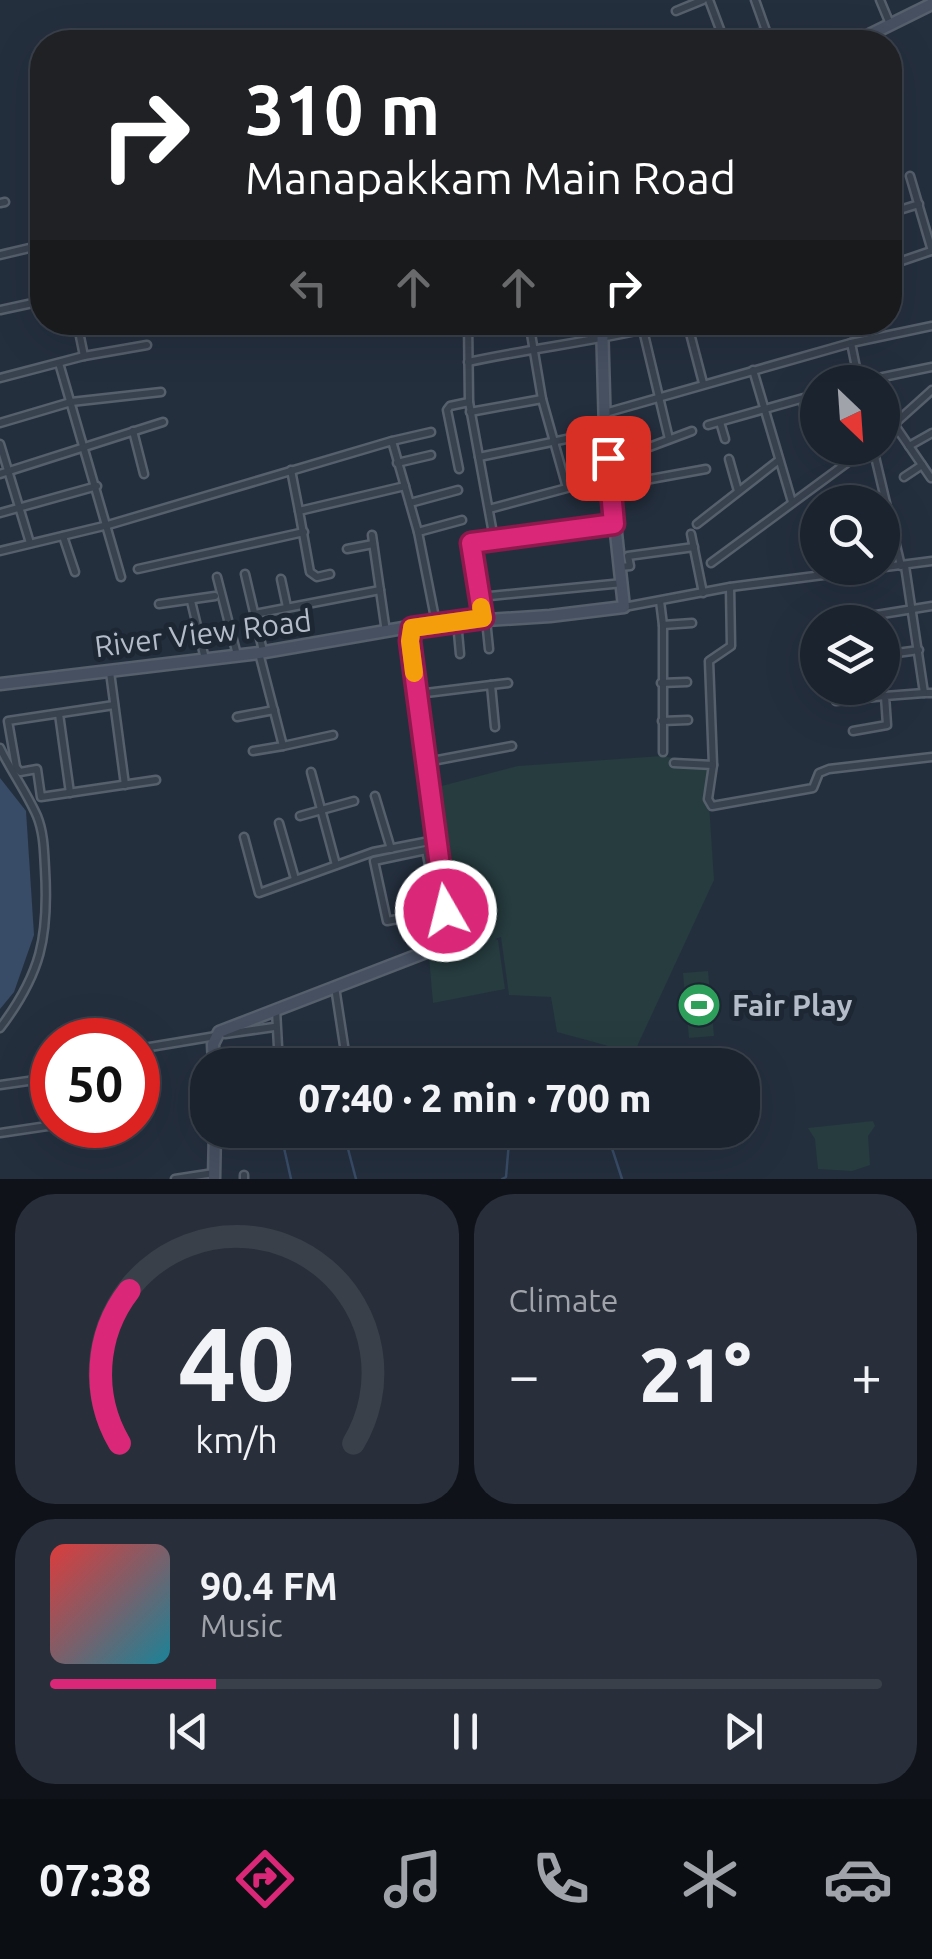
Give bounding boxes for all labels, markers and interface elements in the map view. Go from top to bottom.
icon: right [80,70,210,200]
text: 310 m [245,70,440,148]
text: Manapakkam Main Road [245,152,736,203]
icon: left [281,260,336,315]
icon: ahead [386,260,441,315]
icon: ahead [491,260,546,315]
icon: right [596,260,651,315]
north arrow [800,365,900,465]
map controls [800,365,900,705]
pin [566,416,651,501]
icon: arrive [581,431,636,486]
button: search [800,485,900,585]
street label: River View Road [92,603,314,663]
button: layers [800,605,900,705]
position arrow [394,859,498,963]
sports icon: Fair Play [676,982,722,1028]
place label: Fair Play [732,988,853,1022]
speed limit sign: 50 [30,1018,160,1148]
text: 07:40 · 2 min · 700 m [298,1077,652,1119]
text: Climate [509,1282,619,1318]
text: 40 [178,1304,295,1421]
text: 21° [639,1332,751,1416]
text: − [509,1344,540,1405]
text: + [851,1344,882,1405]
text: km/h [195,1420,278,1460]
text: 90.4 FM [200,1565,338,1607]
text: Music [200,1607,283,1643]
icon: previous [161,1704,216,1759]
icon: pause [438,1704,493,1759]
icon: next [716,1704,771,1759]
icon: directions [230,1844,300,1914]
icon: music [378,1844,448,1914]
icon: phone [526,1844,596,1914]
icon: climate [675,1844,745,1914]
icon: car [823,1844,893,1914]
text: 07:38 [39,1854,152,1905]

